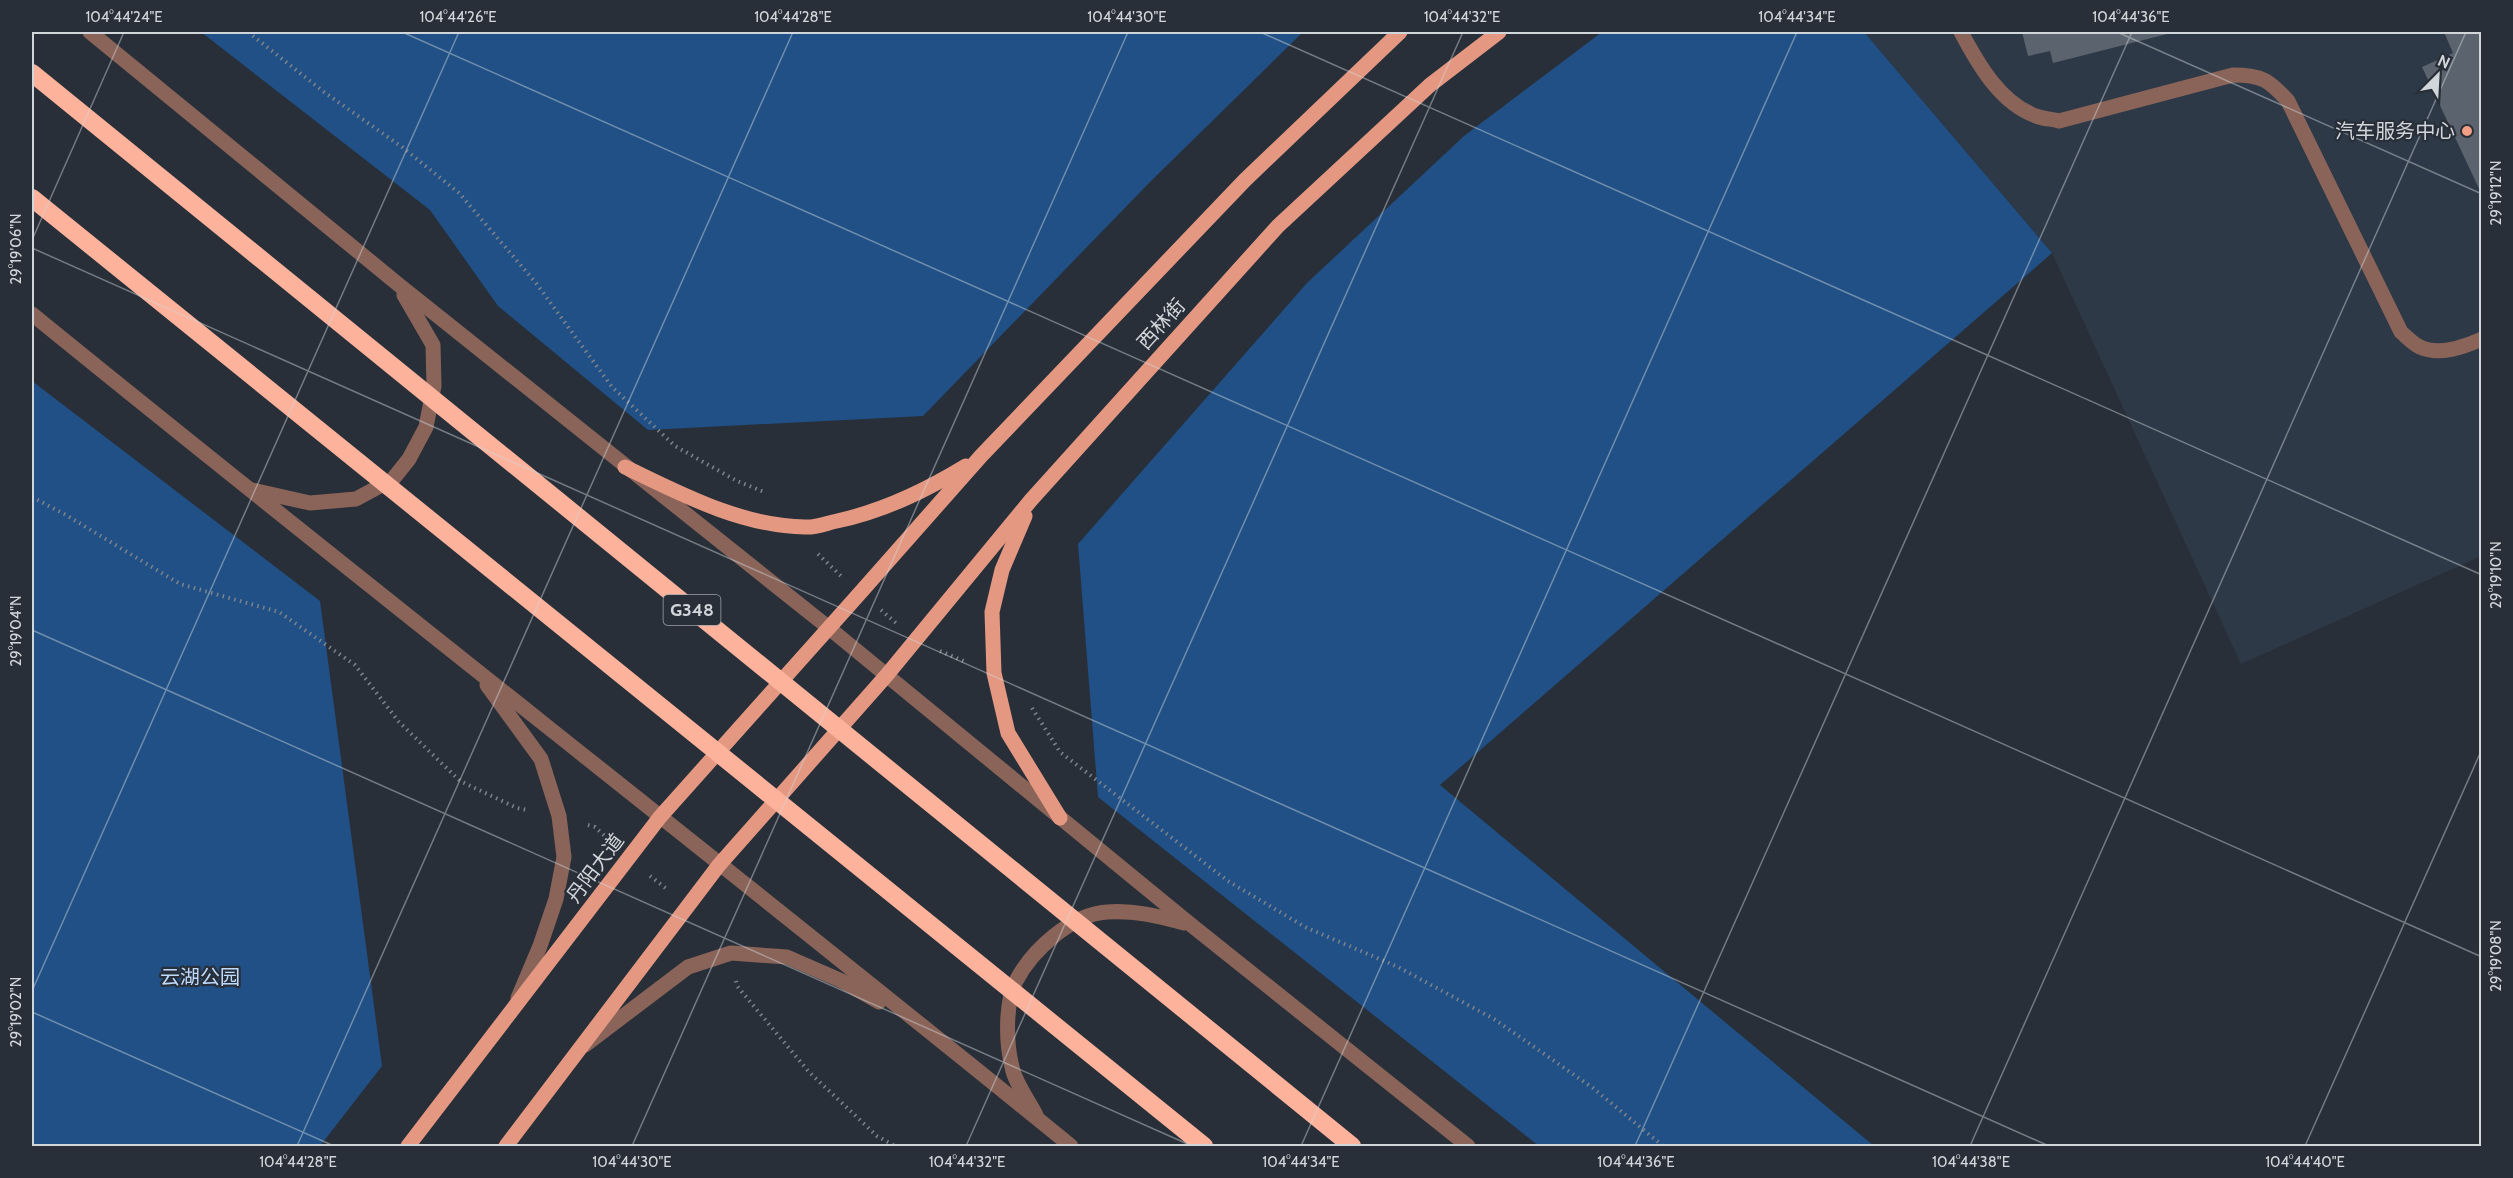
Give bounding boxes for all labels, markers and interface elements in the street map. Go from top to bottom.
text: 104°44'24"E [85,8,163,26]
text: 104°44'26"E [419,8,497,26]
text: 104°44'28"E [754,8,832,26]
text: 104°44'30"E [1087,8,1167,26]
text: 104°44'32"E [1424,8,1500,26]
text: 104°44'34"E [1758,8,1836,26]
text: 104°44'36"E [2092,8,2170,26]
north arrow [2408,45,2468,105]
text: N [2435,51,2453,73]
place label: 汽车服务中心 [2335,119,2455,143]
marker: 汽车服务中心 [2460,124,2474,138]
text: 29°19'12"N [2487,161,2505,225]
text: 29°19'06"N [7,213,25,285]
street label: 西林街 [1132,294,1190,354]
text: 29°19'10"N [2487,541,2505,609]
text: 29°19'04"N [7,595,25,667]
road number: G348 [664,595,720,625]
street label: 丹阳大道 [561,829,629,907]
text: 29°19'08"N [2487,920,2505,992]
park label: 云湖公园 [160,965,240,989]
text: 29°19'02"N [7,977,25,1047]
text: 104°44'28"E [259,1153,337,1171]
text: 104°44'30"E [592,1153,672,1171]
text: 104°44'32"E [929,1153,1005,1171]
text: 104°44'34"E [1262,1153,1340,1171]
text: 104°44'36"E [1597,1153,1675,1171]
text: 104°44'38"E [1932,1153,2010,1171]
text: 104°44'40"E [2265,1153,2345,1171]

